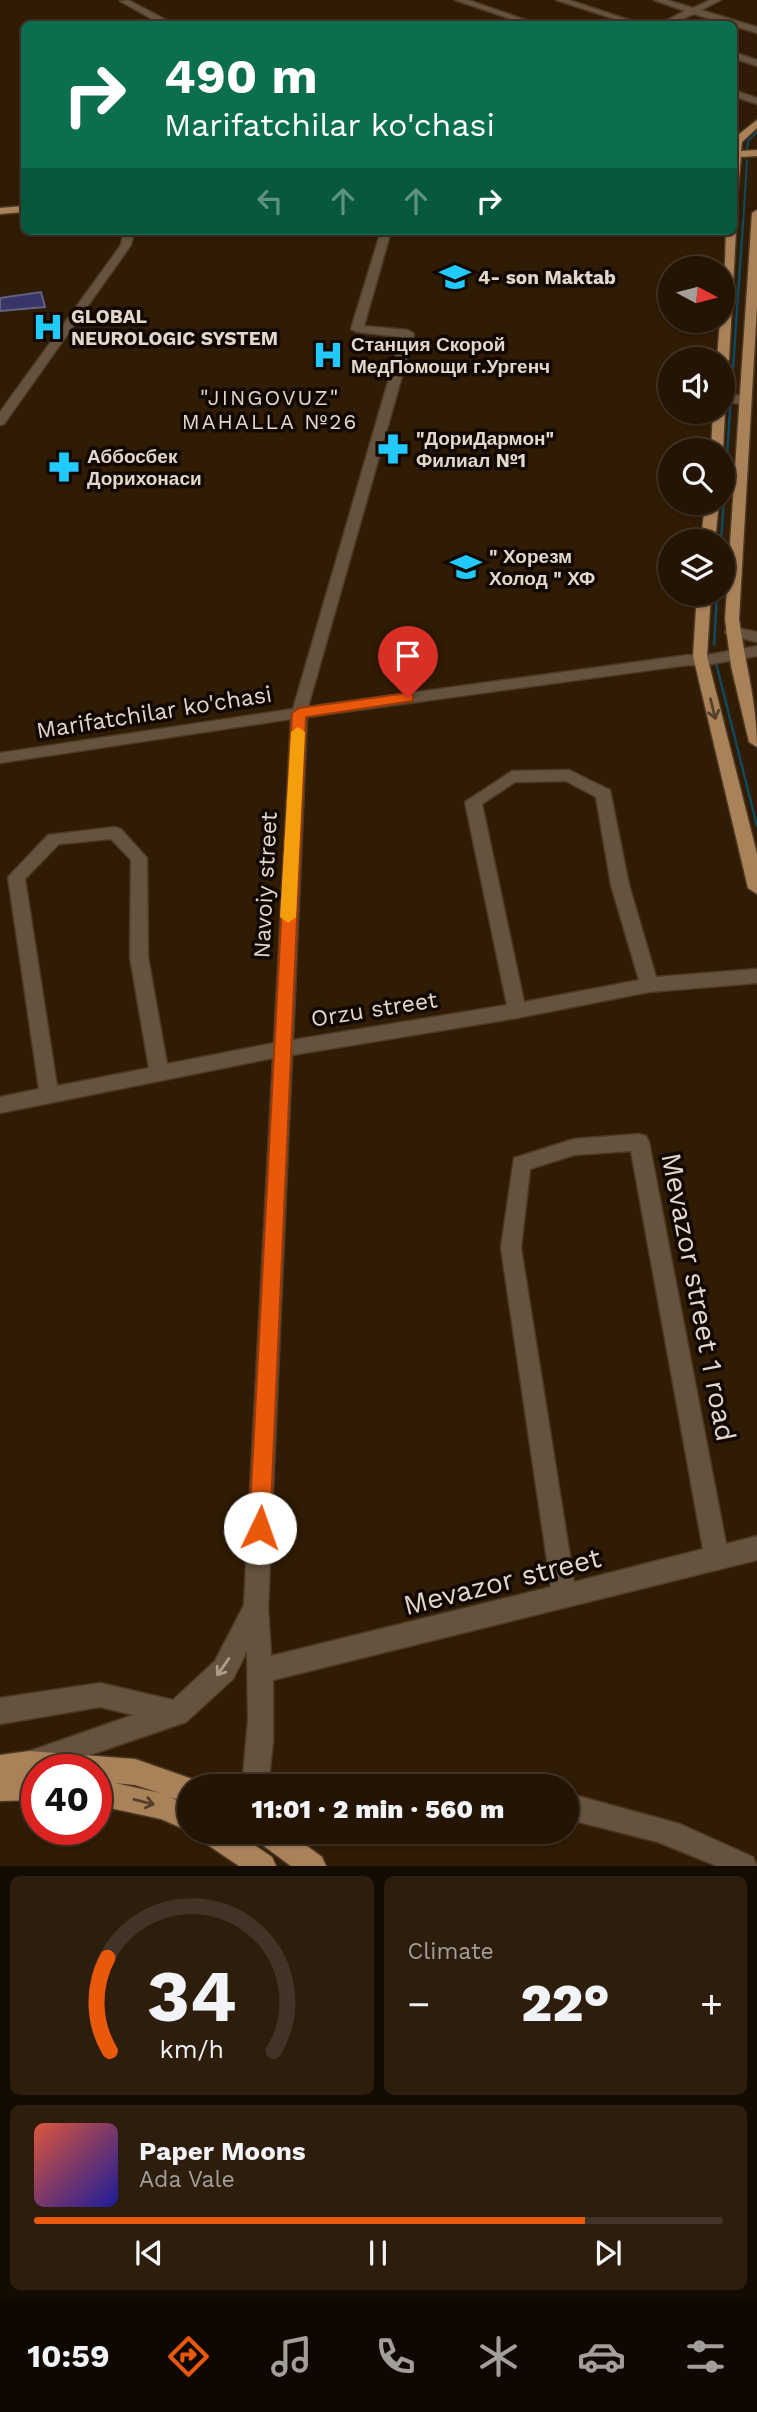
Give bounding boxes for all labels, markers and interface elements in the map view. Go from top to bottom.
text: 490 m [164,47,318,105]
icon: right [49,49,140,140]
text: Marifatchilar ko'chasi [164,106,495,144]
icon: left [251,182,289,220]
icon: ahead [324,182,362,220]
icon: ahead [397,182,435,220]
icon: right [470,182,508,220]
north arrow [658,256,735,332]
map controls [658,256,735,606]
school or university icon: 4- son Maktab [438,260,472,294]
place label: 4- son Maktab [478,266,616,289]
place label: GLOBAL NEUROLOGIC SYSTEM [71,305,278,350]
hospital icon: GLOBAL NEUROLOGIC SYSTEM [31,310,65,344]
place label: Станция Скорой МедПомощи г.Ургенч [351,333,550,378]
hospital icon: Станция Скорой МедПомощи г.Ургенч [311,338,345,372]
button: sound [658,347,735,424]
district label: "JINGOVUZ" MAHALLA №26 [182,385,358,434]
place label: "ДориДармон" Филиал №1 [416,427,554,472]
pharmacy icon: "ДориДармон" Филиал №1 [376,432,410,466]
button: search [658,438,735,515]
place label: Аббосбек Дорихонаси [87,445,202,490]
pharmacy icon: Аббосбек Дорихонаси [47,450,81,484]
button: layers [658,529,735,606]
place label: " Хорезм Холод " ХФ [489,545,595,590]
school or university icon: " Хорезм Холод " ХФ [449,550,483,584]
pin [378,626,438,698]
icon: arrive [389,637,427,675]
street label: Marifatchilar ko'chasi [35,681,274,744]
one-way arrow [707,697,720,720]
street label: Navoiy street [248,811,283,959]
street label: Orzu street [309,986,439,1033]
street label: Mevazor street 1 road [654,1150,743,1444]
position arrow [223,1491,297,1565]
street label: Mevazor street [400,1541,605,1622]
one-way arrow [216,1657,231,1676]
speed limit sign: 40 [21,1754,112,1845]
text: 11:01 · 2 min · 560 m [252,1794,504,1824]
one-way arrow [132,1796,155,1809]
text: Climate [408,1938,494,1965]
text: 34 [147,1954,237,2040]
text: 22° [521,1973,610,2034]
text: − [408,1982,430,2026]
text: + [700,1982,723,2026]
text: km/h [160,2035,224,2064]
text: Paper Moons [139,2136,306,2166]
text: Ada Vale [139,2166,235,2193]
icon: previous [130,2234,168,2272]
icon: pause [359,2234,397,2272]
icon: next [589,2234,627,2272]
icon: directions [164,2332,213,2381]
icon: music [267,2332,316,2381]
icon: phone [371,2332,420,2381]
icon: climate [474,2332,523,2381]
icon: car [577,2332,626,2381]
icon: filters [681,2332,730,2381]
text: 10:59 [27,2337,110,2375]

